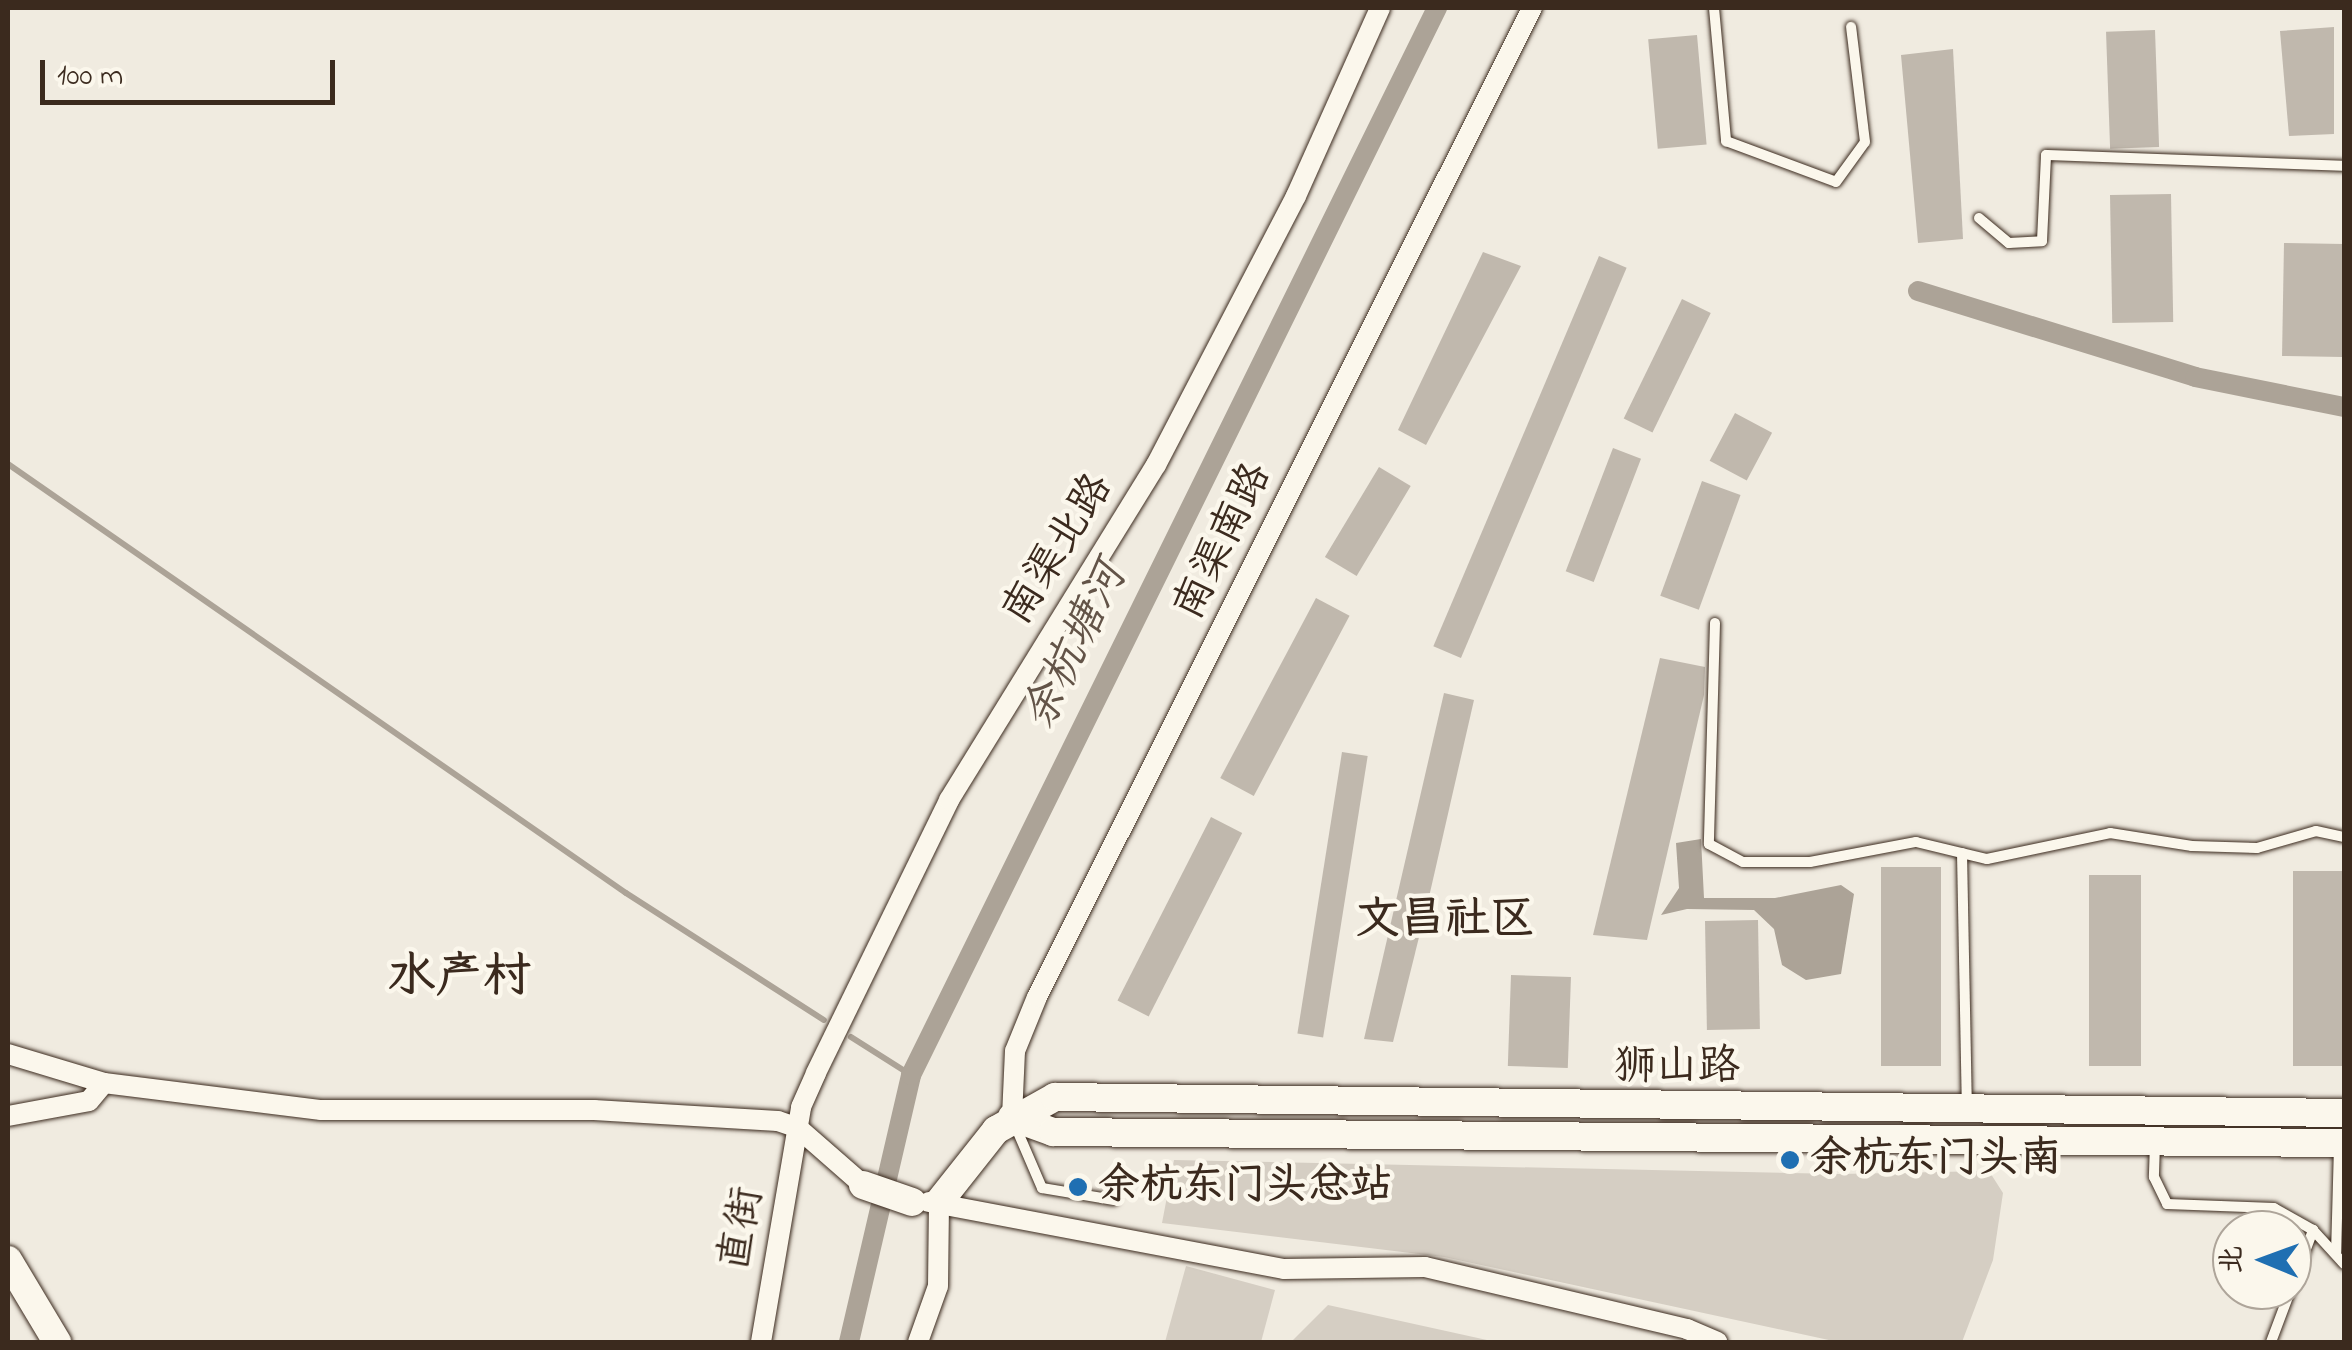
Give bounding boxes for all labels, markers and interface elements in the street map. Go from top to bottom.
scale bar [45,40,340,102]
text: 100 m [57,55,123,99]
street label: 南渠南路 [1165,455,1283,629]
street label: 南渠北路 [993,465,1125,635]
water label: 余杭塘河 [1013,554,1141,740]
district label: 文昌社区 [1355,895,1535,949]
district label: 水产村 [387,950,531,1008]
street label: 狮山路 [1614,1043,1740,1093]
place label: 余杭东门头南 [1810,1135,2062,1185]
marker: 余杭东门头南 [1779,1149,1801,1171]
place label: 余杭东门头总站 [1098,1162,1392,1212]
marker: 余杭东门头总站 [1067,1176,1089,1198]
street label: 直街 [711,1183,775,1275]
north arrow [2212,1210,2312,1310]
text: 北 [2213,1245,2254,1274]

